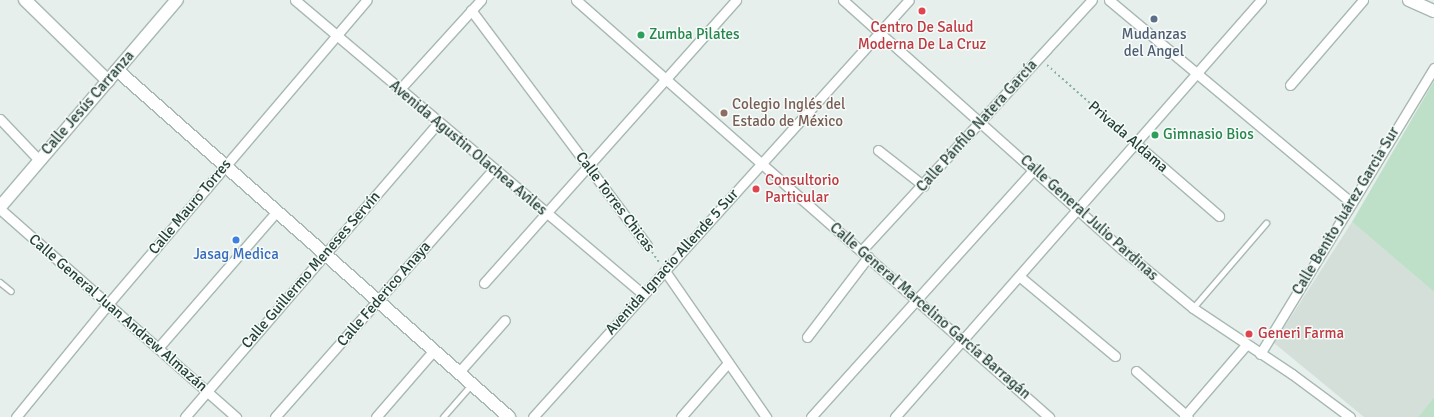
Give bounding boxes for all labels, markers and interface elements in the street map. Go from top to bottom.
marker: Centro De Salud Moderna De La Cruz [916,5,928,17]
marker: Mudanzas del Angel [1149,14,1159,24]
place label: Centro De Salud Moderna De La Cruz [858,18,986,53]
place label: Mudanzas del Angel [1122,25,1186,60]
place label: Zumba Pilates [649,26,740,44]
marker: Zumba Pilates [636,30,646,40]
street label: Calle Jesús Carranza [38,47,138,159]
street label: Calle Pánfilo Natera García [913,56,1041,196]
street label: Avenida Agustin Olachea Aviles [386,77,550,219]
place label: Colegio Inglés del Estado de México [732,95,846,130]
street label: Privada Aldama [1085,98,1171,176]
marker: Colegio Inglés del Estado de México [719,108,729,118]
street label: Calle Benito Juárez Garcia Sur [1289,124,1403,298]
place label: Gimnasio Bios [1163,126,1254,144]
marker: Gimnasio Bios [1150,130,1160,140]
street label: Calle Torres Chicas [572,148,658,256]
street label: Calle General Julio Pardinas [1016,151,1162,285]
street label: Calle Mauro Torres [145,156,235,258]
place label: Consultorio Particular [765,171,839,206]
marker: Consultorio Particular [750,183,762,195]
street label: Avenida Ignacio Allende 5 Sur [602,185,742,339]
street label: Calle Guillermo Meneses Servín [238,188,384,352]
street label: Calle General Marcelino García Barragán [826,219,1034,403]
street label: Calle General Juan Andrew Almazán [25,230,211,396]
marker: Jasag Medica [231,235,241,245]
street label: Calle Federico Anaya [333,238,435,350]
place label: Jasag Medica [193,246,279,264]
place label: Generi Farma [1258,325,1344,343]
marker: Generi Farma [1243,328,1255,340]

